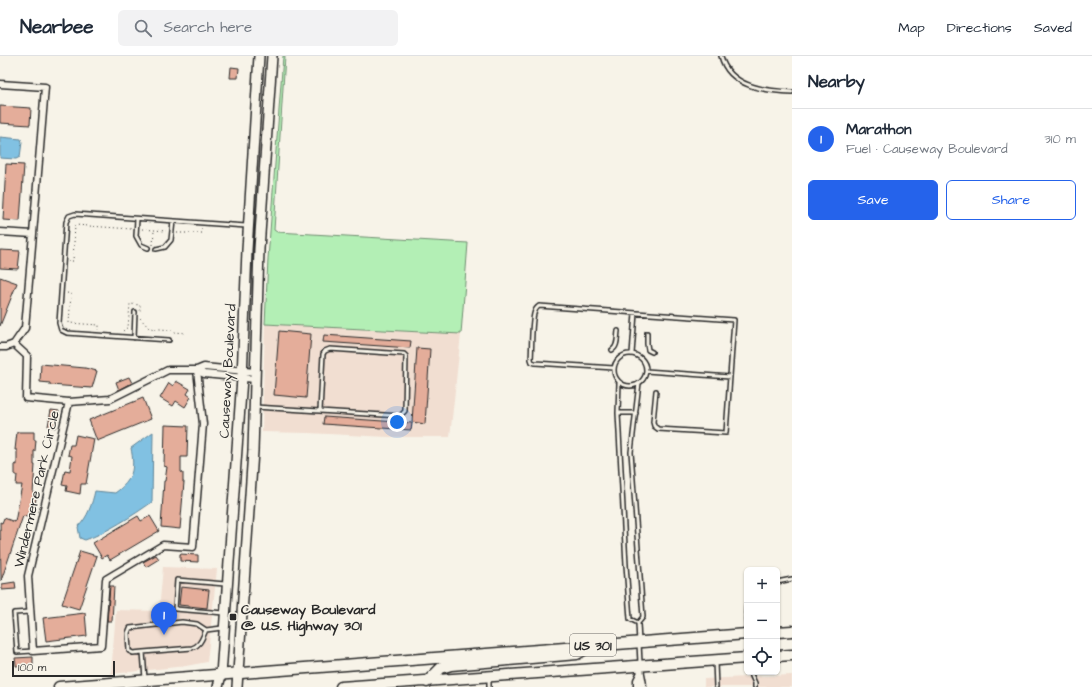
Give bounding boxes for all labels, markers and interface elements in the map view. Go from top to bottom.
search box [118,10,398,46]
text: Nearbee [20,14,94,41]
icon: search [132,17,154,39]
text: Search here [164,17,252,38]
text: Map [898,18,925,38]
text: Directions [947,18,1012,38]
text: Saved [1034,18,1072,38]
text: Nearby [808,70,865,94]
text: Marathon [846,119,911,140]
text: 1 [820,130,822,148]
text: 310 m [1044,130,1076,148]
text: Fuel · Causeway Boulevard [846,140,1008,158]
button: Save [808,180,938,220]
button: Share [946,180,1076,220]
street label: Causeway Boulevard [214,303,242,439]
street label: Windermere Park Circle [9,408,65,570]
your location [387,412,407,432]
map controls [744,567,780,675]
button: + [744,567,780,603]
place label: Causeway Boulevard @ U.S. Highway 301 [241,600,376,637]
pin: 1 [151,602,177,635]
button: − [744,603,780,639]
marker: Causeway Boulevard @ U.S. Highway 301 [228,612,238,622]
road number: US 301 [570,634,616,656]
button: locate [744,639,780,675]
scale bar [12,659,115,678]
text: 100 m [18,660,46,675]

